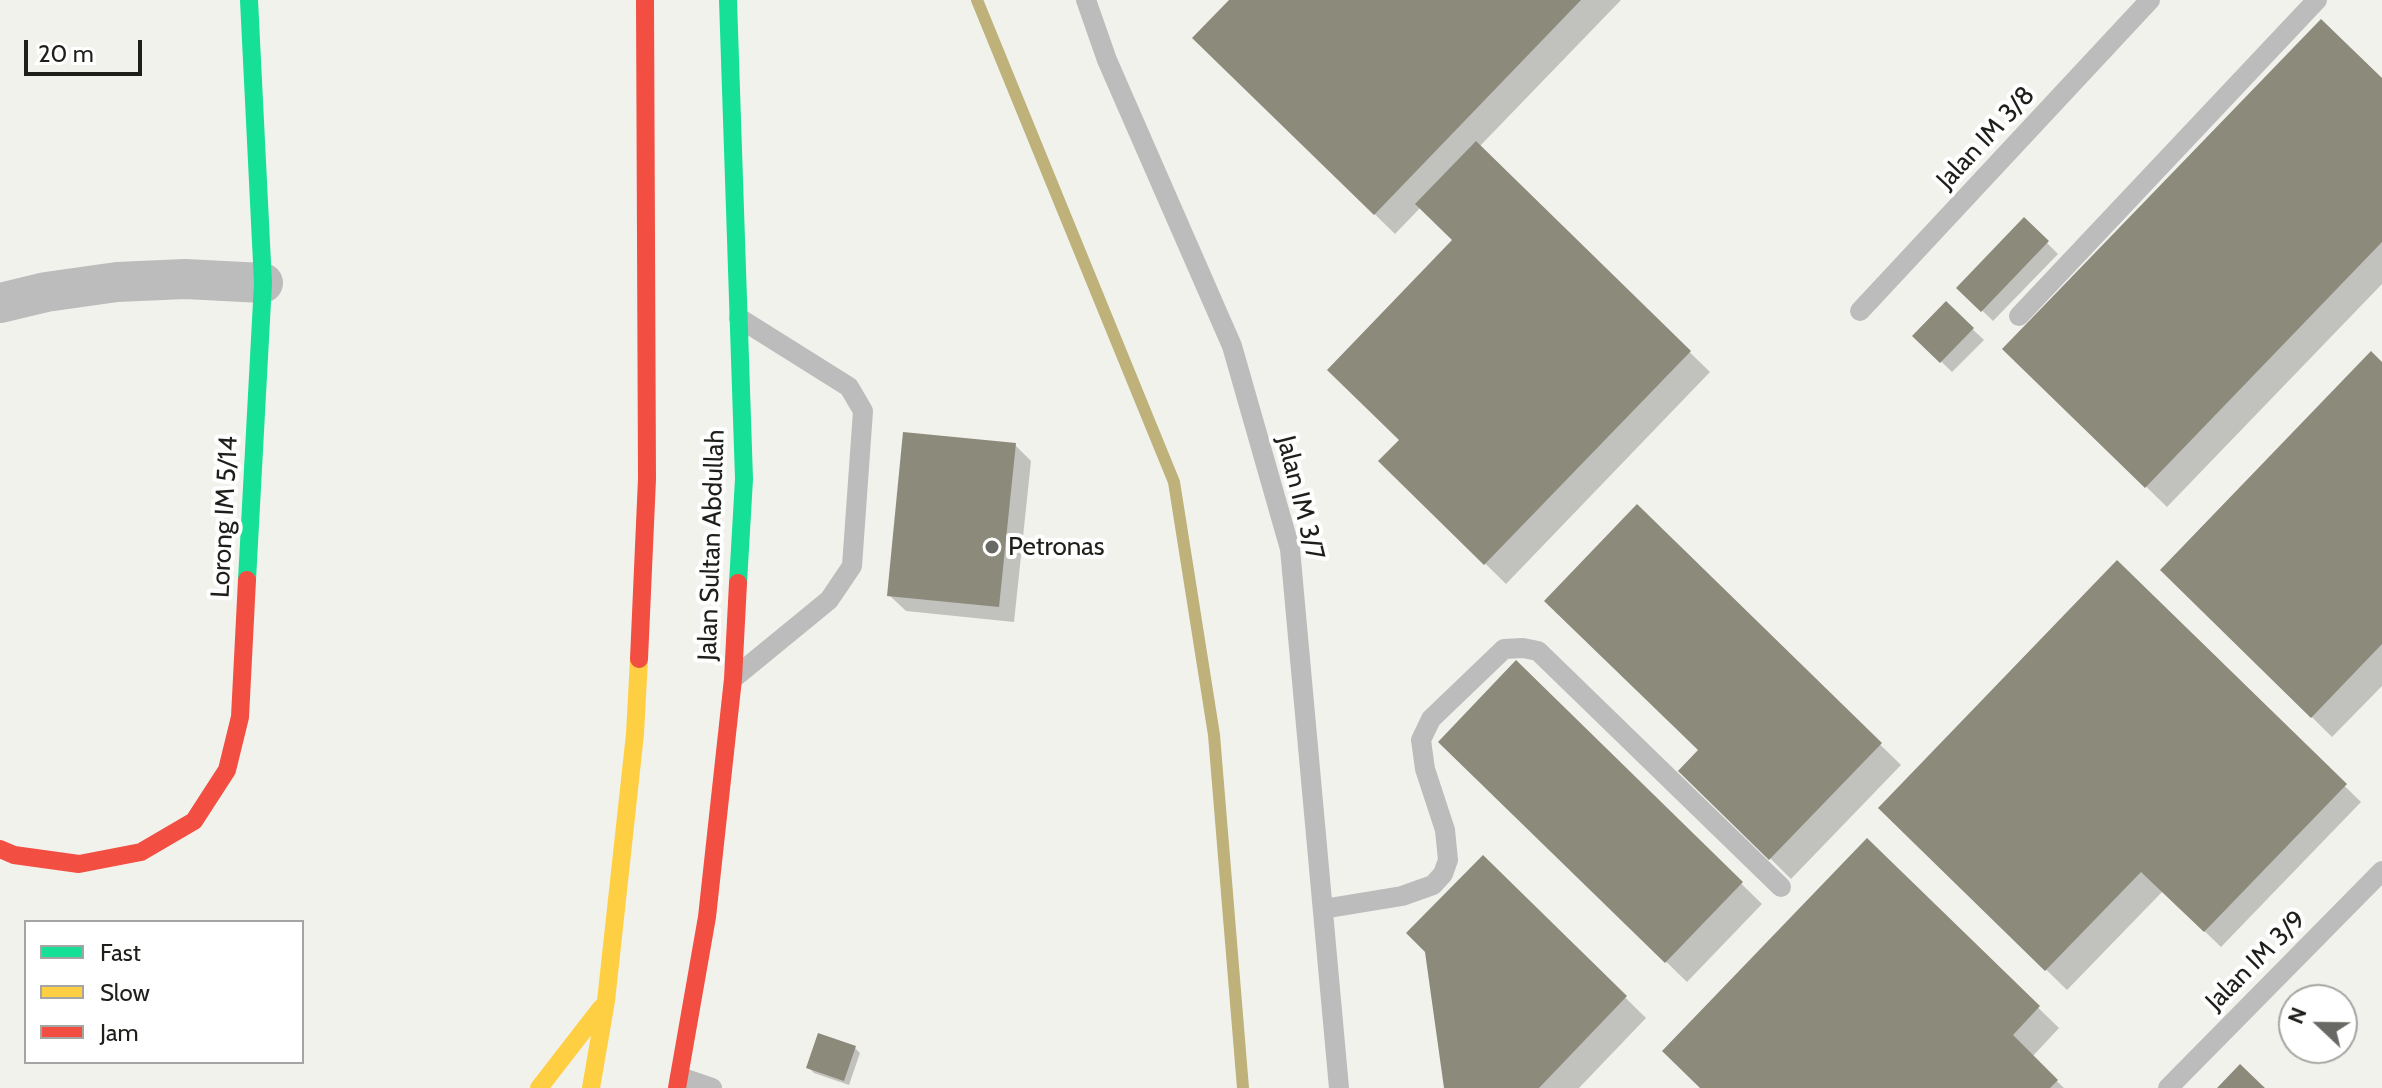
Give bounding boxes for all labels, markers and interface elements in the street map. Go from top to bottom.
scale bar [28,24,146,74]
text: 20 m [38,39,94,68]
street label: Jalan IM 3/8 [1930,80,2042,196]
street label: Jalan Sultan Abdullah [692,429,732,661]
street label: Jalan IM 3/7 [1270,433,1330,563]
street label: Lorong IM 5/14 [205,435,245,599]
place label: Petronas [1008,531,1105,563]
marker: Petronas [983,538,1001,556]
street label: Jalan IM 3/9 [2200,905,2312,1017]
legend [24,920,304,1064]
text: Fast [100,938,141,967]
text: Slow [100,978,150,1007]
north arrow [2278,984,2358,1064]
text: N [2282,1003,2313,1028]
text: Jam [100,1018,138,1047]

